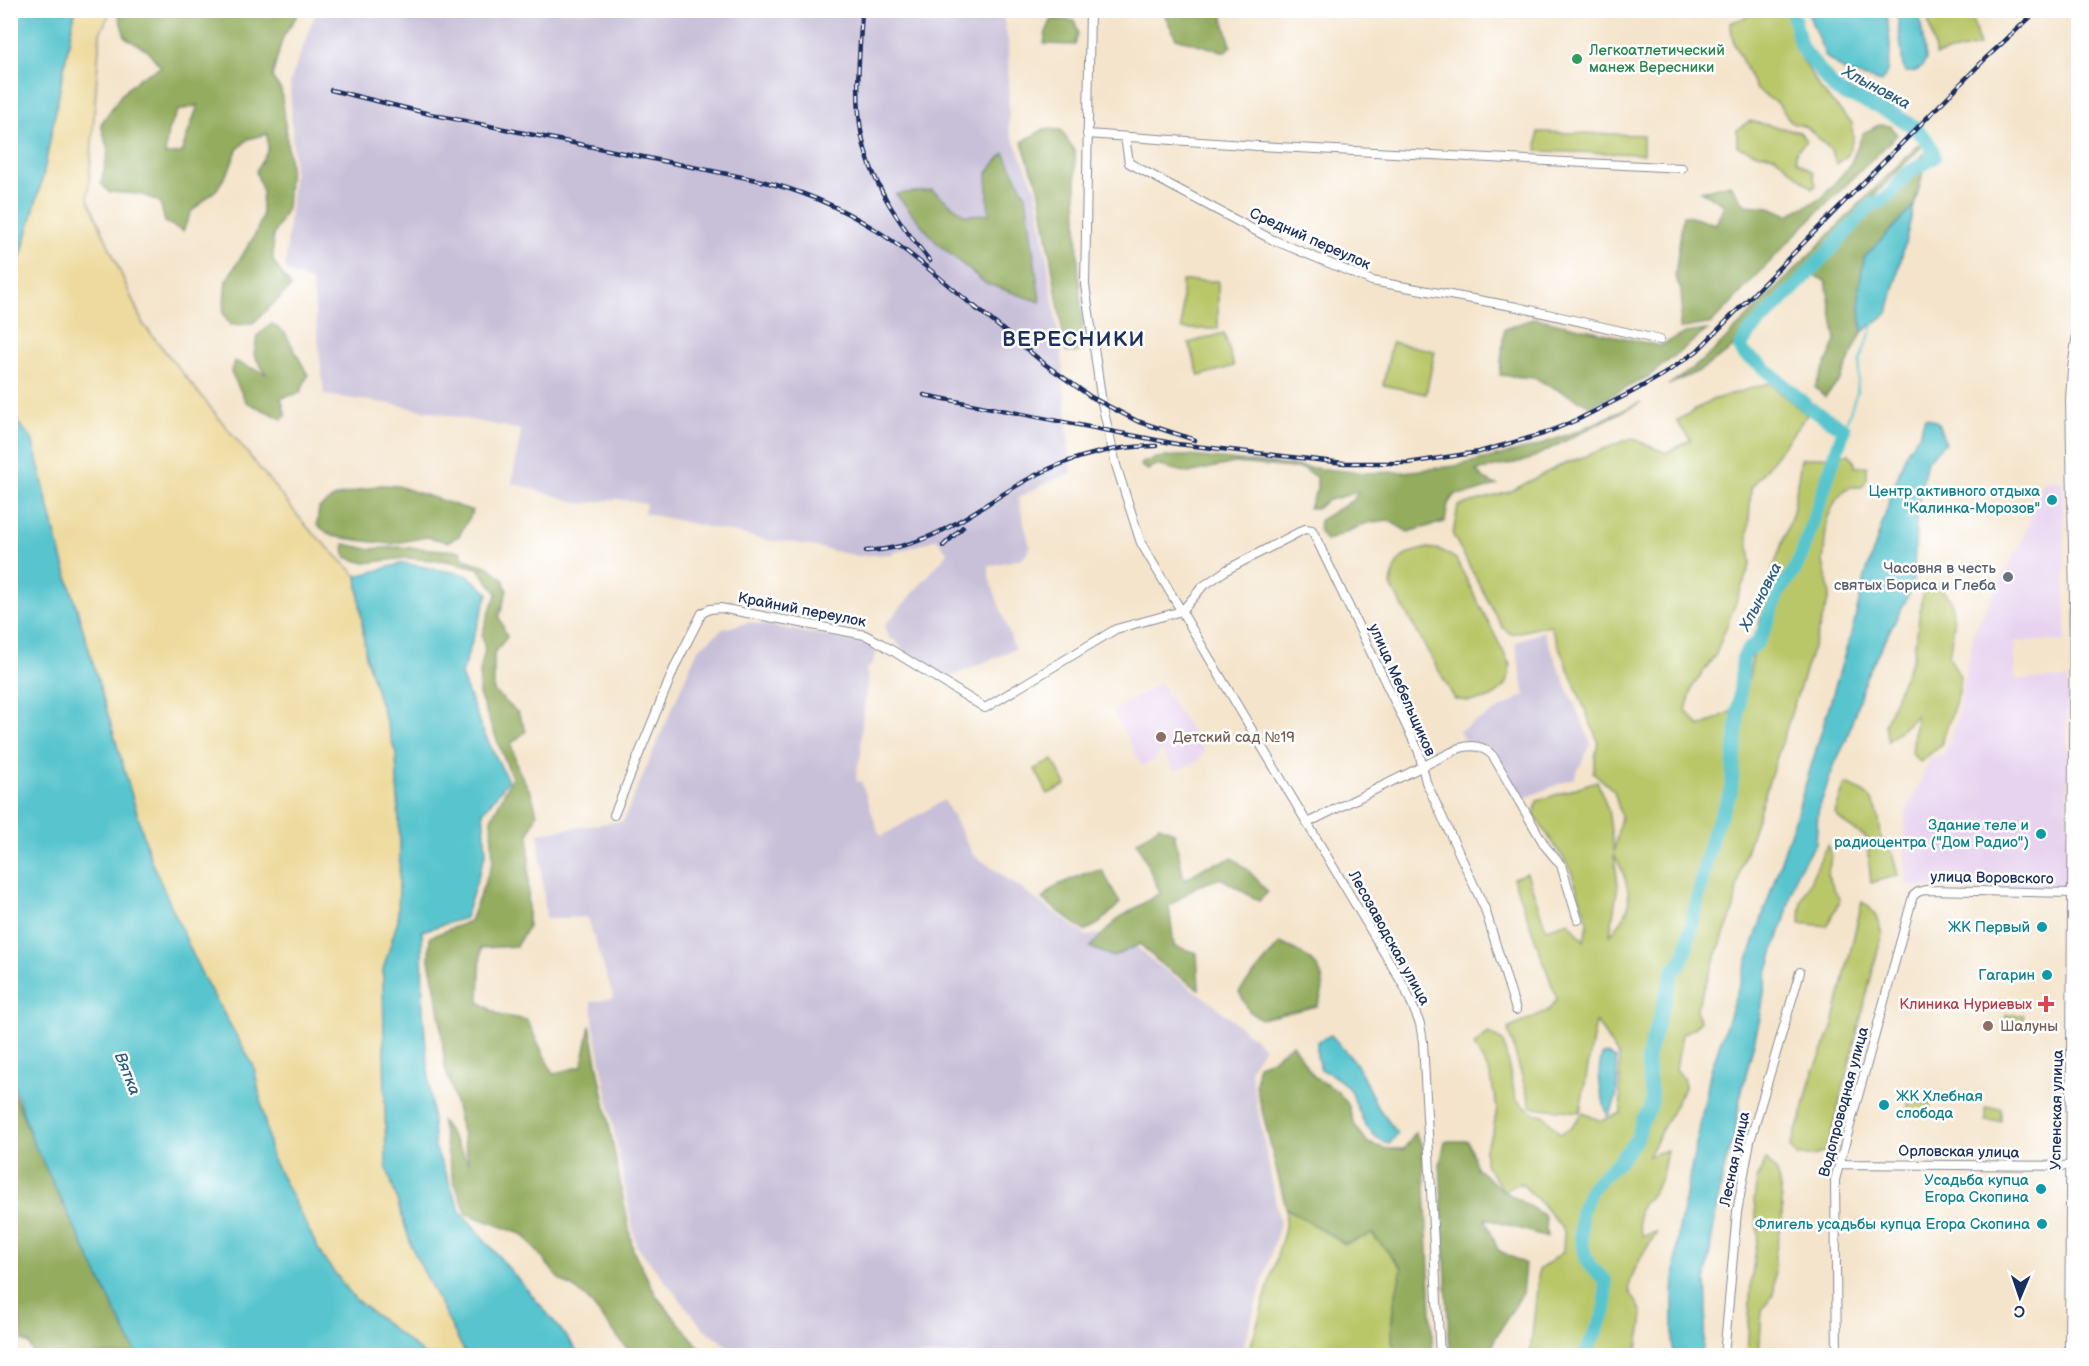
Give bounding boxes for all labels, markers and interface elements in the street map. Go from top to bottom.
place label: Легкоатлетический манеж Вересники [1588,41,1725,77]
marker: Легкоатлетический манеж Вересники [1570,52,1584,66]
water label: Хлыновка [1838,62,1913,114]
street label: Средний переулок [1246,204,1374,274]
district label: ВЕРЕСНИКИ [1002,327,1146,352]
place label: Центр активного отдыха "Калинка-Морозов" [1869,482,2040,518]
marker: Центр активного отдыха "Калинка-Морозов" [2045,493,2059,507]
place label: Часовня в честь святых Бориса и Глеба [1834,559,1997,595]
water label: Хлыновка [1735,560,1786,635]
marker: Часовня в честь святых Бориса и Глеба [2001,570,2015,584]
street label: Крайний переулок [736,588,868,632]
street label: улица Мебельщиков [1364,621,1440,759]
place label: Детский сад №19 [1173,728,1295,747]
marker: Детский сад №19 [1154,730,1168,744]
place label: Здание теле и радиоцентра ("Дом Радио") [1834,816,2029,852]
marker: Здание теле и радиоцентра ("Дом Радио") [2034,827,2048,841]
street label: Лесозаводская улица [1344,866,1434,1009]
street label: улица Воровского [1930,867,2054,889]
place label: ЖК Первый [1948,918,2030,937]
marker: ЖК Первый [2035,920,2049,934]
place label: Гагарин [1978,966,2035,985]
marker: Гагарин [2040,968,2054,982]
place label: Клиника Нуриевых [1899,995,2032,1014]
marker: Клиника Нуриевых [2037,995,2055,1013]
place label: Шалуны [2000,1017,2058,1036]
marker: Шалуны [1981,1019,1995,1033]
street label: Водопроводная улица [1815,1025,1873,1179]
street label: Успенская улица [2046,1049,2068,1170]
water label: Вятка [110,1050,144,1098]
place label: ЖК Хлебная слобода [1896,1087,1983,1123]
marker: ЖК Хлебная слобода [1877,1098,1891,1112]
street label: Лесная улица [1715,1110,1754,1209]
street label: Орловская улица [1898,1141,2020,1163]
place label: Усадьба купца Егора Скопина [1924,1171,2029,1207]
marker: Усадьба купца Егора Скопина [2034,1182,2048,1196]
place label: Флигель усадьбы купца Егора Скопина [1755,1215,2030,1234]
marker: Флигель усадьбы купца Егора Скопина [2035,1217,2049,1231]
north arrow [1990,1267,2050,1327]
text: С [2014,1301,2025,1320]

